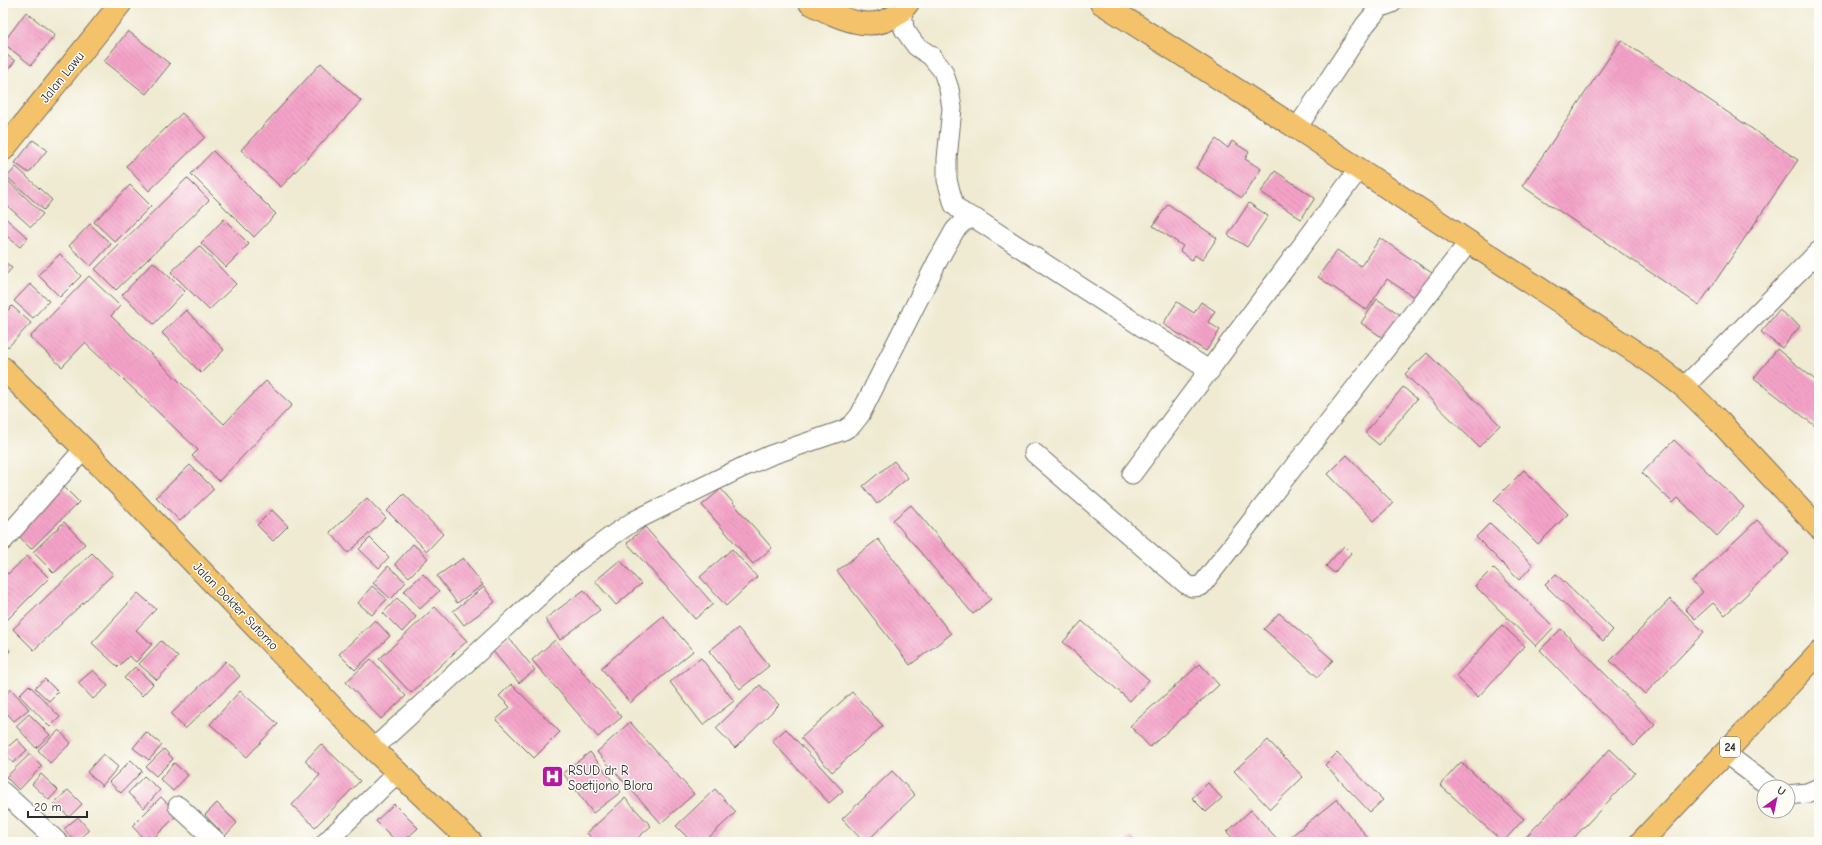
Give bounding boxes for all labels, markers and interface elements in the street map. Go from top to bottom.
street label: Jalan Lawu [37,49,87,105]
street label: Jalan Dokter Sutomo [190,559,282,653]
road number: 24 [1720,737,1740,757]
place label: RSUD dr R Soetijono Blora [568,763,653,793]
hospital icon: RSUD dr R Soetijono Blora [540,764,566,790]
north arrow [1756,779,1796,819]
text: U [1775,784,1788,798]
scale bar [28,793,87,819]
text: 20 m [34,800,62,814]

